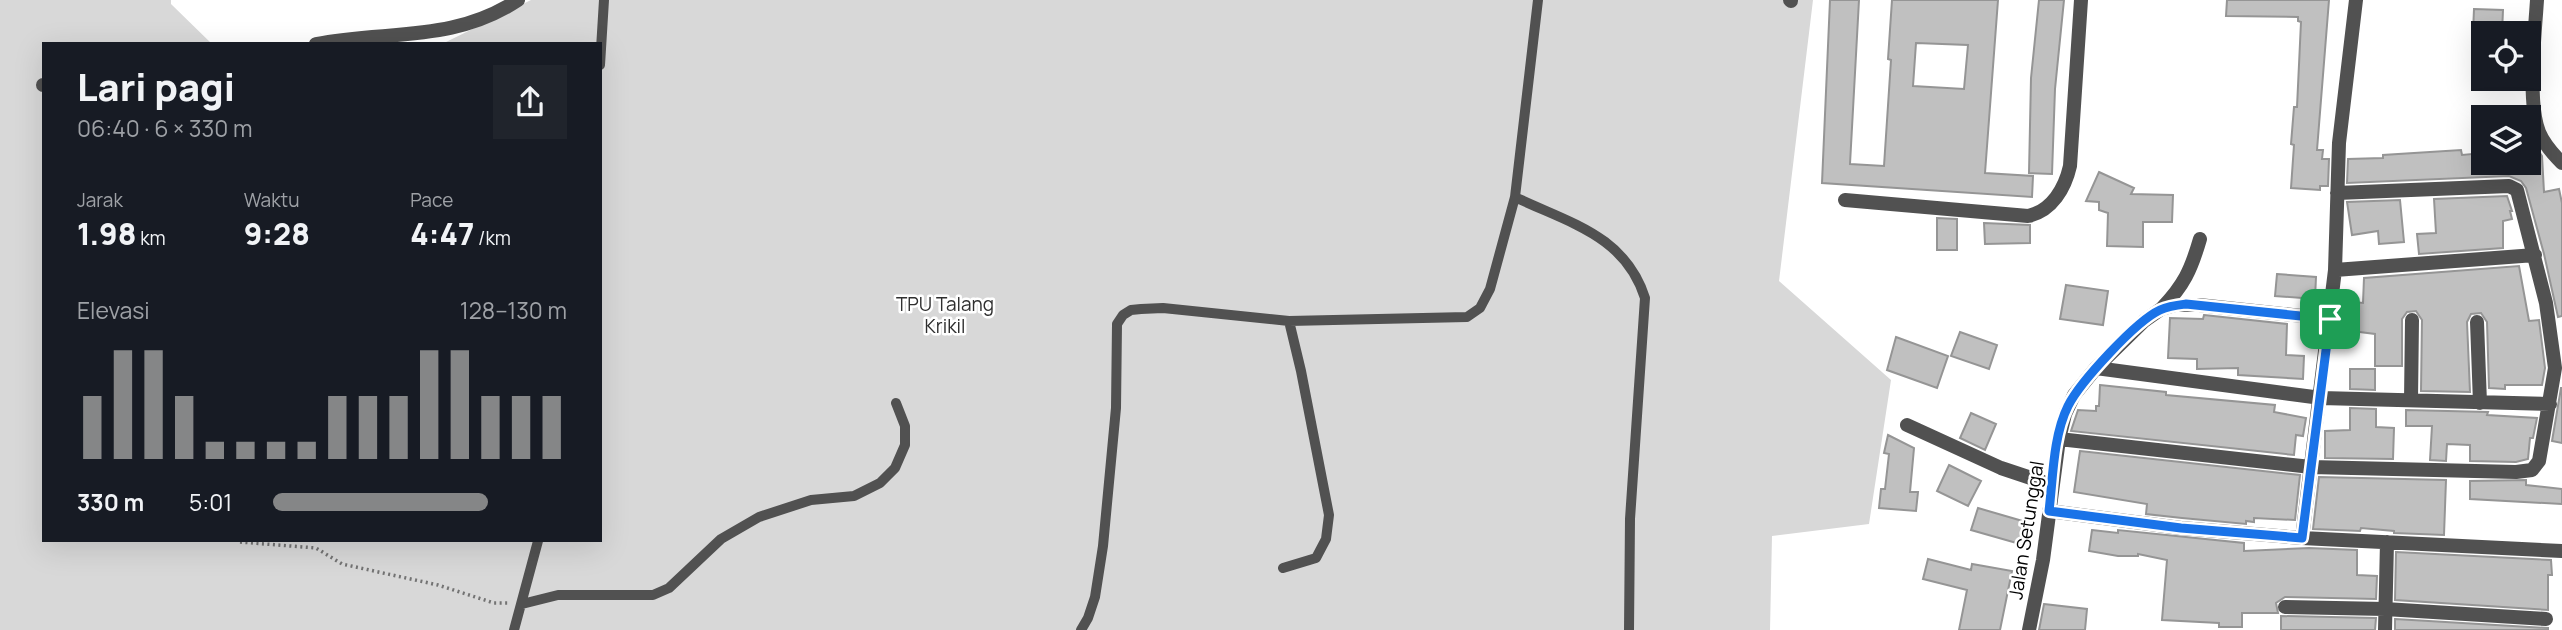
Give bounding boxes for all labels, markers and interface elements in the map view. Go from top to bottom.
map controls [2471,21,2541,175]
button: locate [2471,21,2541,91]
text: Lari pagi [77,60,235,112]
button: share [493,65,567,139]
button: layers [2471,105,2541,175]
text: 06:40 · 6 × 330 m [77,112,252,144]
text: Jarak [77,187,123,213]
text: Waktu [244,187,299,213]
text: Pace [410,187,453,213]
text: 1.98 [77,213,136,254]
text: 9:28 [244,213,310,254]
text: 4:47 [410,213,474,254]
text: km [136,225,166,251]
text: /km [474,225,511,251]
pin [2300,289,2360,349]
park label: TPU Talang Krikil [896,291,994,339]
text: Elevasi [77,294,150,326]
text: 128–130 m [460,294,567,326]
icon: arrive [2311,300,2349,338]
street label: Jalan Setunggal [2002,459,2050,601]
text: 330 m [77,486,144,518]
text: 5:01 [189,486,232,518]

